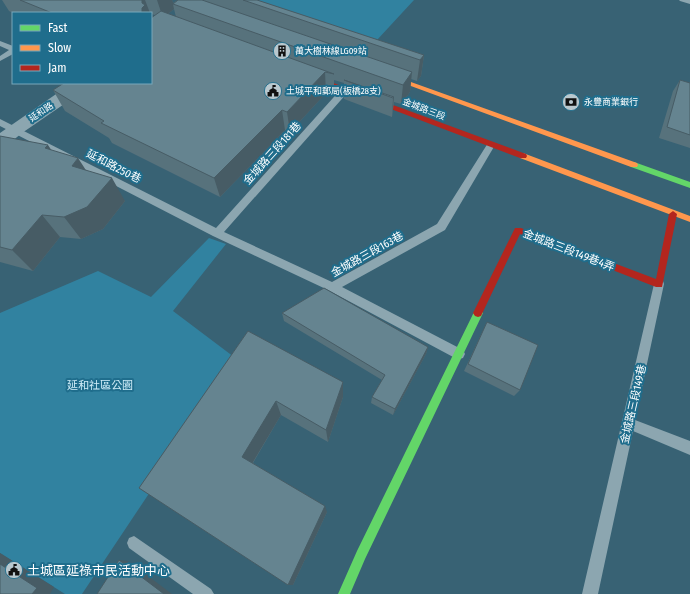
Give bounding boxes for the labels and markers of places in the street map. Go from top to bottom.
building icon: 萬大樹林線LG09站 [272,41,292,61]
place label: 萬大樹林線LG09站 [295,45,367,56]
public building icon: 土城平和郵局(板橋28支) [263,81,283,101]
place label: 土城平和郵局(板橋28支) [286,86,381,96]
bank icon: 永豐商業銀行 [561,92,581,112]
place label: 永豐商業銀行 [584,97,638,107]
public building icon: 土城區延祿市民活動中心 [4,560,24,580]
place label: 土城區延祿市民活動中心 [27,563,170,578]

